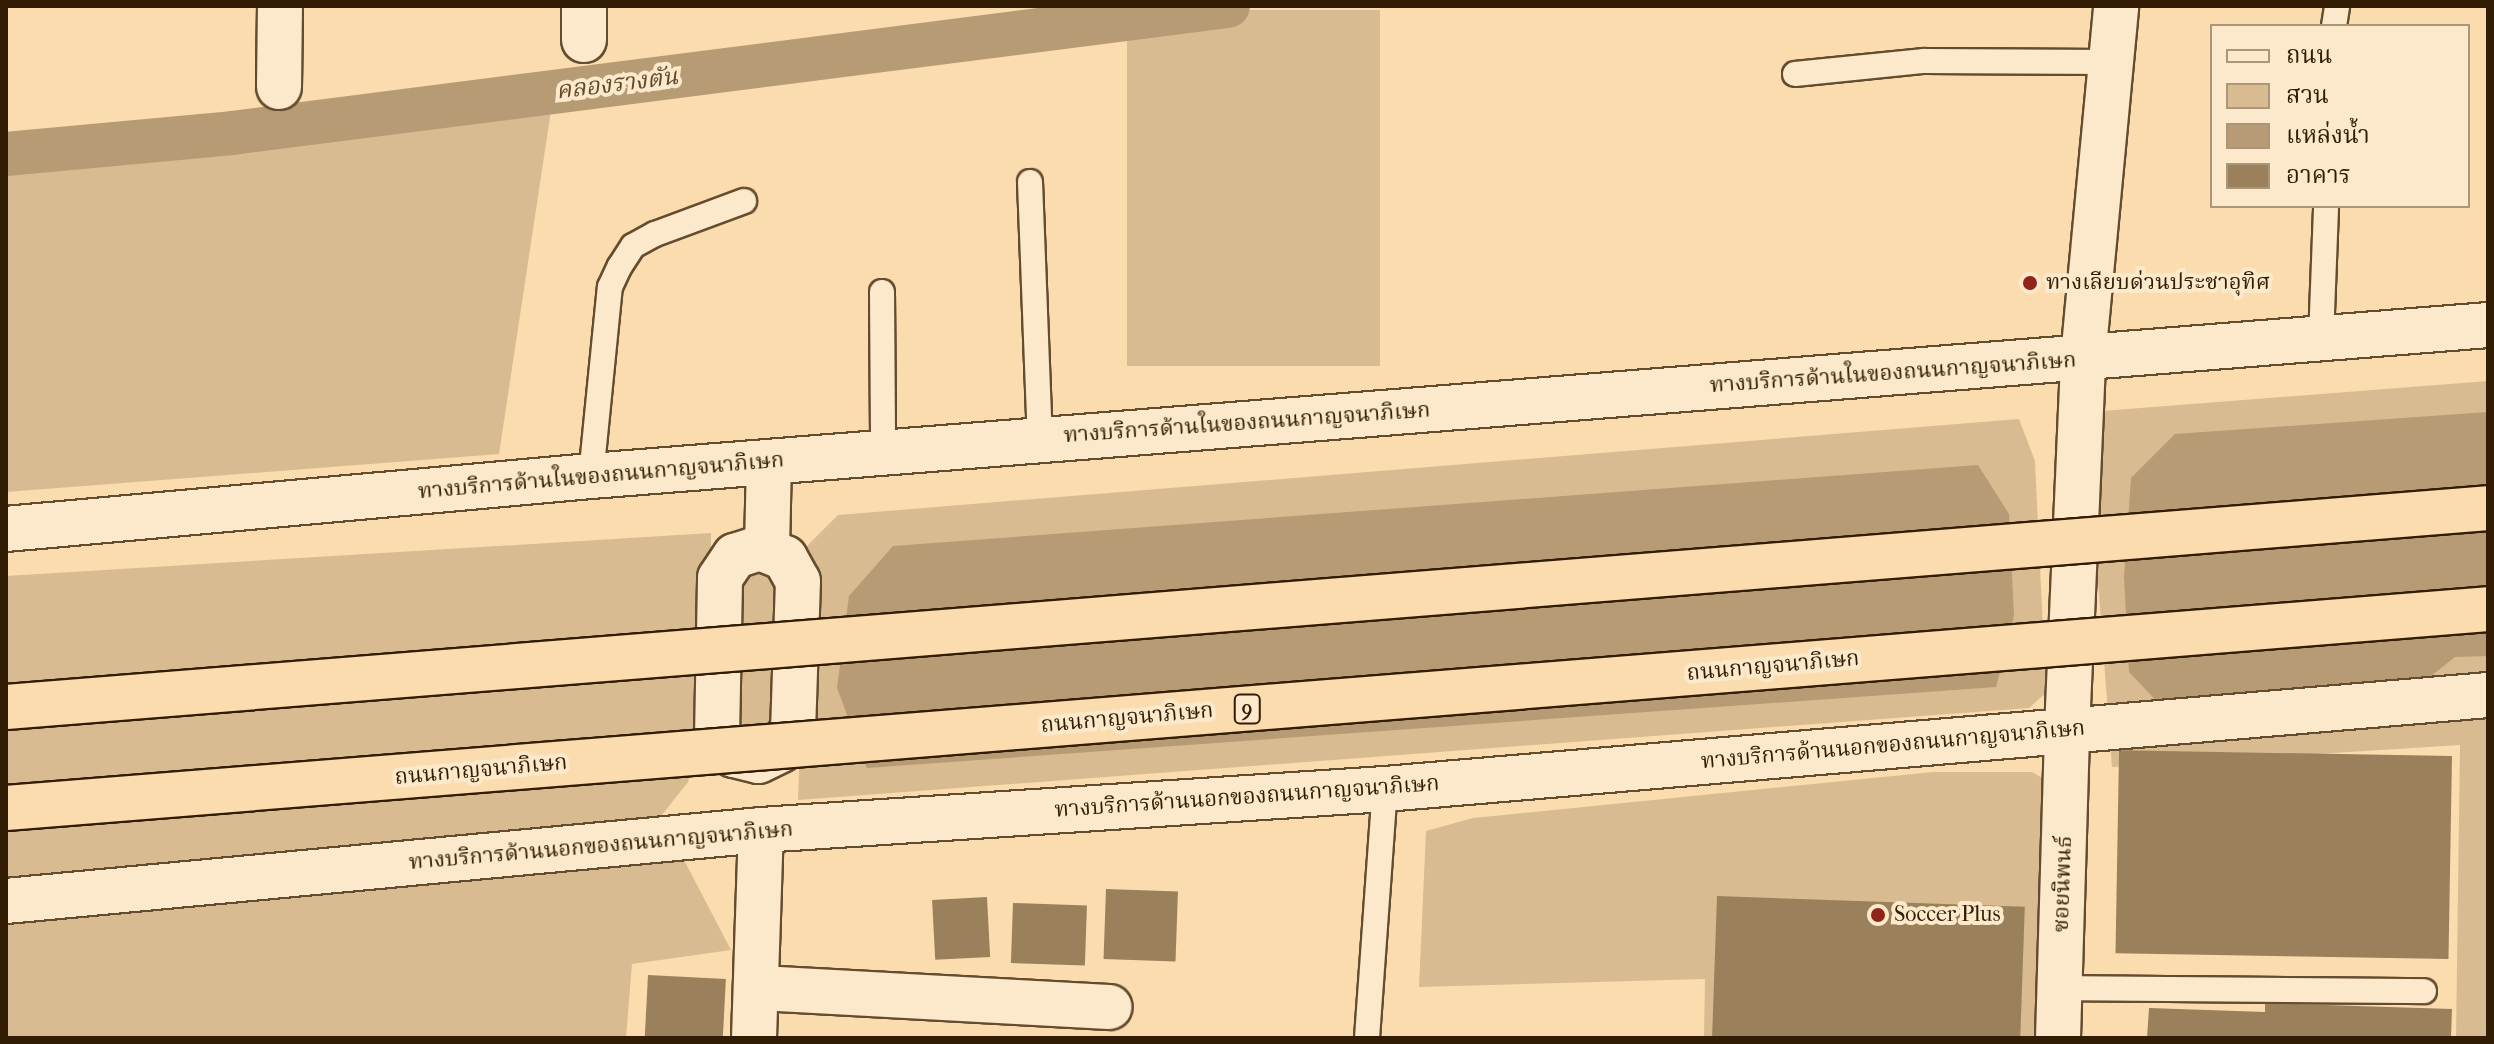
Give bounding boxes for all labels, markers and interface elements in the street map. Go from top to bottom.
legend [2210,24,2470,208]
text: ถนน [2286,41,2332,69]
water label: คลองรางตัน [554,62,680,106]
text: สวน [2286,81,2329,109]
text: แหล่งน้ำ [2286,121,2370,149]
text: อาคาร [2286,161,2351,189]
place label: ทางเลียบด่วนประชาอุทิศ [2046,270,2270,296]
marker: ทางเลียบด่วนประชาอุทิศ [2021,274,2039,292]
street label: ทางบริการด้านในของถนนกาญจนาภิเษก [1709,347,2077,399]
street label: ทางบริการด้านในของถนนกาญจนาภิเษก [1063,397,1431,449]
street label: ทางบริการด้านในของถนนกาญจนาภิเษก [417,447,785,505]
street label: ถนนกาญจนาภิเษก [1686,645,1860,687]
road number: 9 [1233,693,1261,725]
street label: ถนนกาญจนาภิเษก [1040,697,1214,739]
street label: ทางบริการด้านนอกของถนนกาญจนาภิเษก [1700,715,2086,775]
street label: ถนนกาญจนาภิเษก [394,749,568,791]
street label: ทางบริการด้านนอกของถนนกาญจนาภิเษก [1054,770,1440,824]
street label: ทางบริการด้านนอกของถนนกาญจนาภิเษก [408,816,794,876]
street label: ซอยนิพนธ์ [2048,835,2078,933]
place label: Soccer Plus [1894,902,2001,928]
marker: Soccer Plus [1869,906,1887,924]

